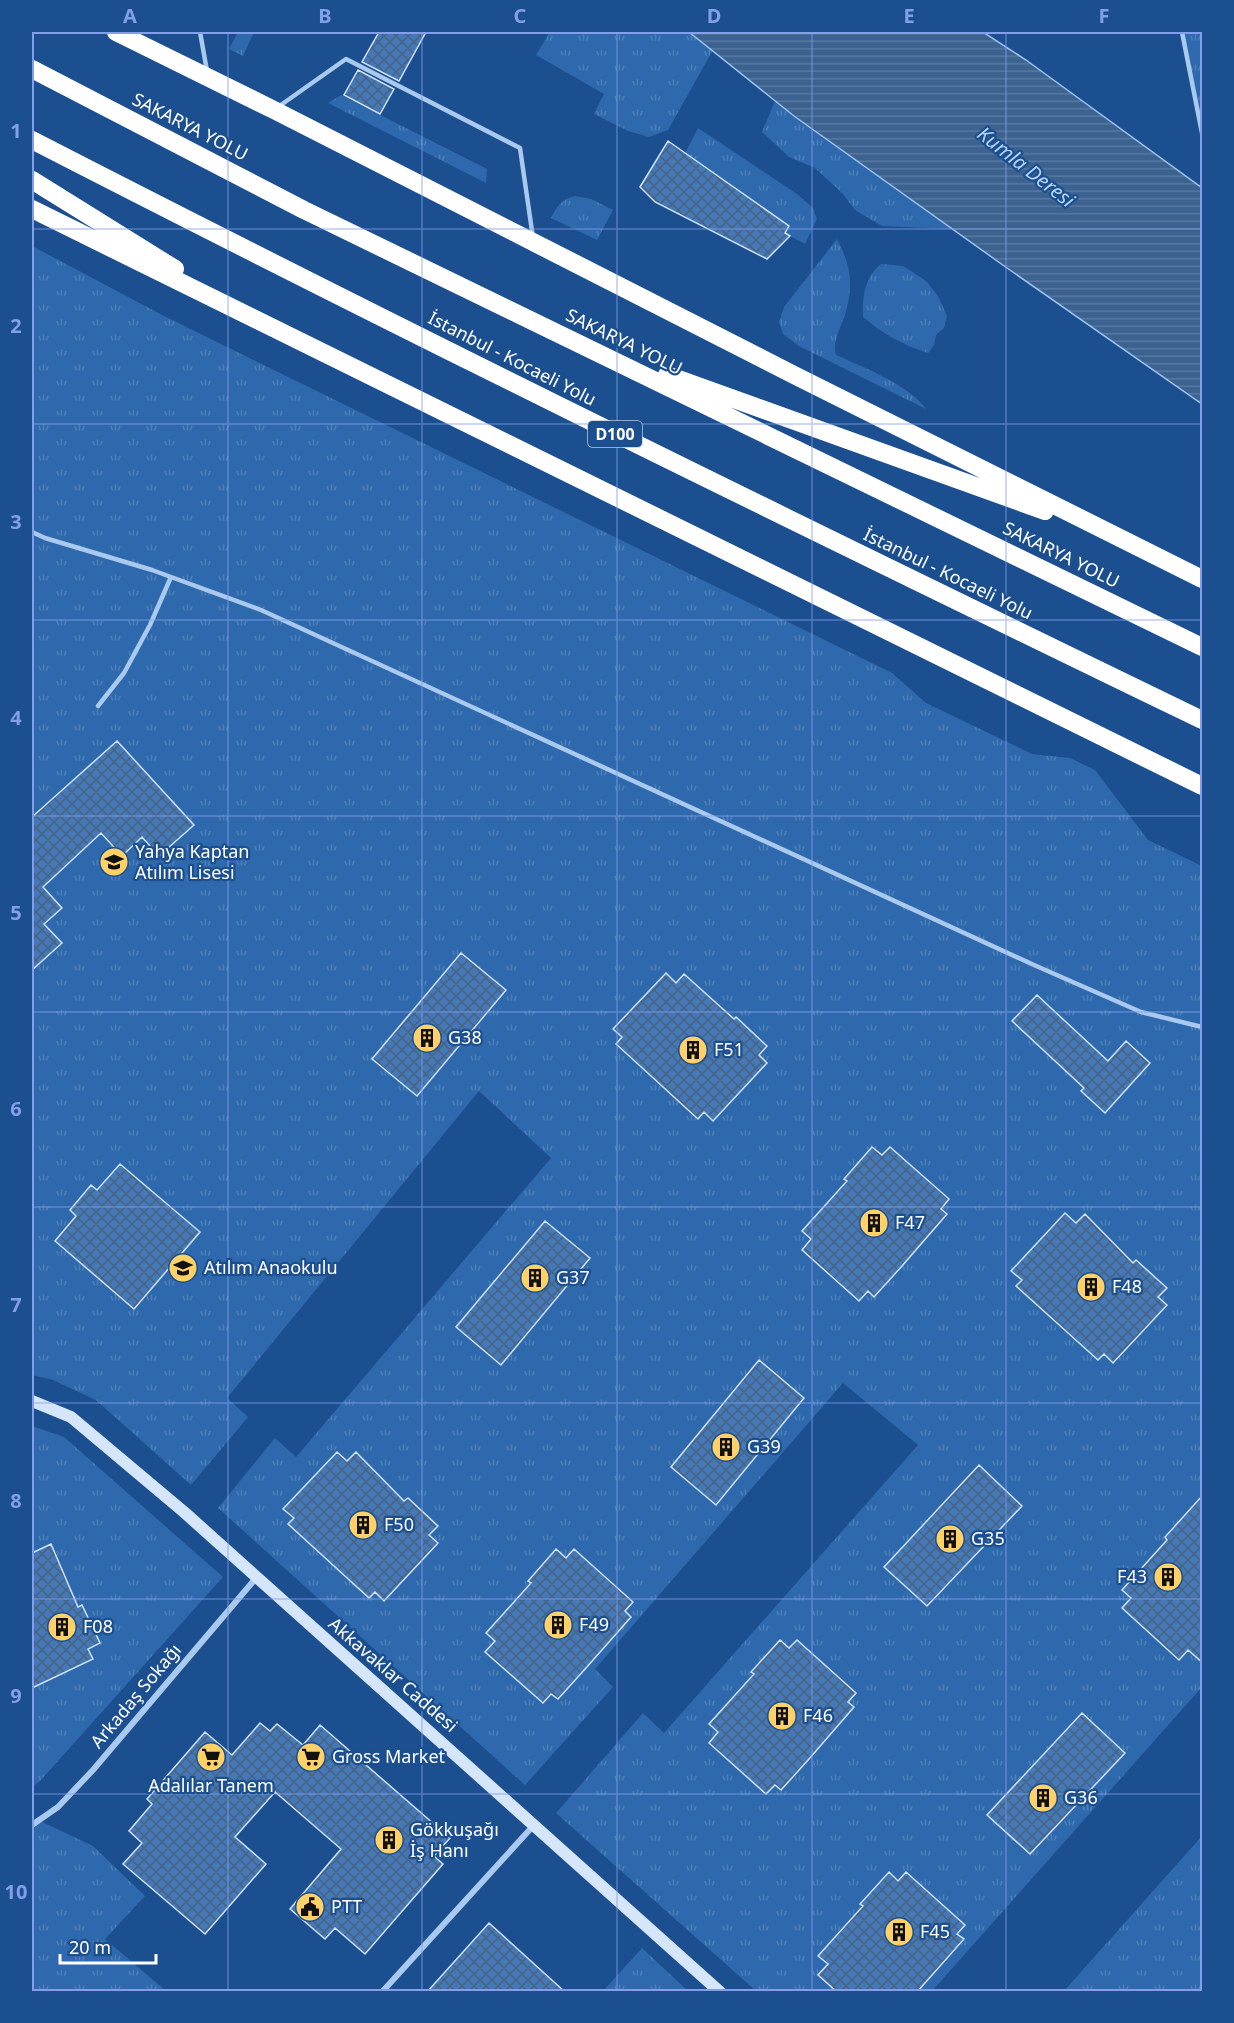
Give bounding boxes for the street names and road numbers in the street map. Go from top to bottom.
street label: SAKARYA YOLU [129,87,252,166]
street label: SAKARYA YOLU [562,303,687,380]
street label: İstanbul - Kocaeli Yolu [424,305,600,411]
road number: D100 [588,421,642,447]
street label: SAKARYA YOLU [999,516,1124,593]
street label: İstanbul - Kocaeli Yolu [860,522,1037,624]
street label: Akkavaklar Caddesi [324,1612,463,1737]
street label: Arkadaş Sokağı [84,1638,186,1753]

